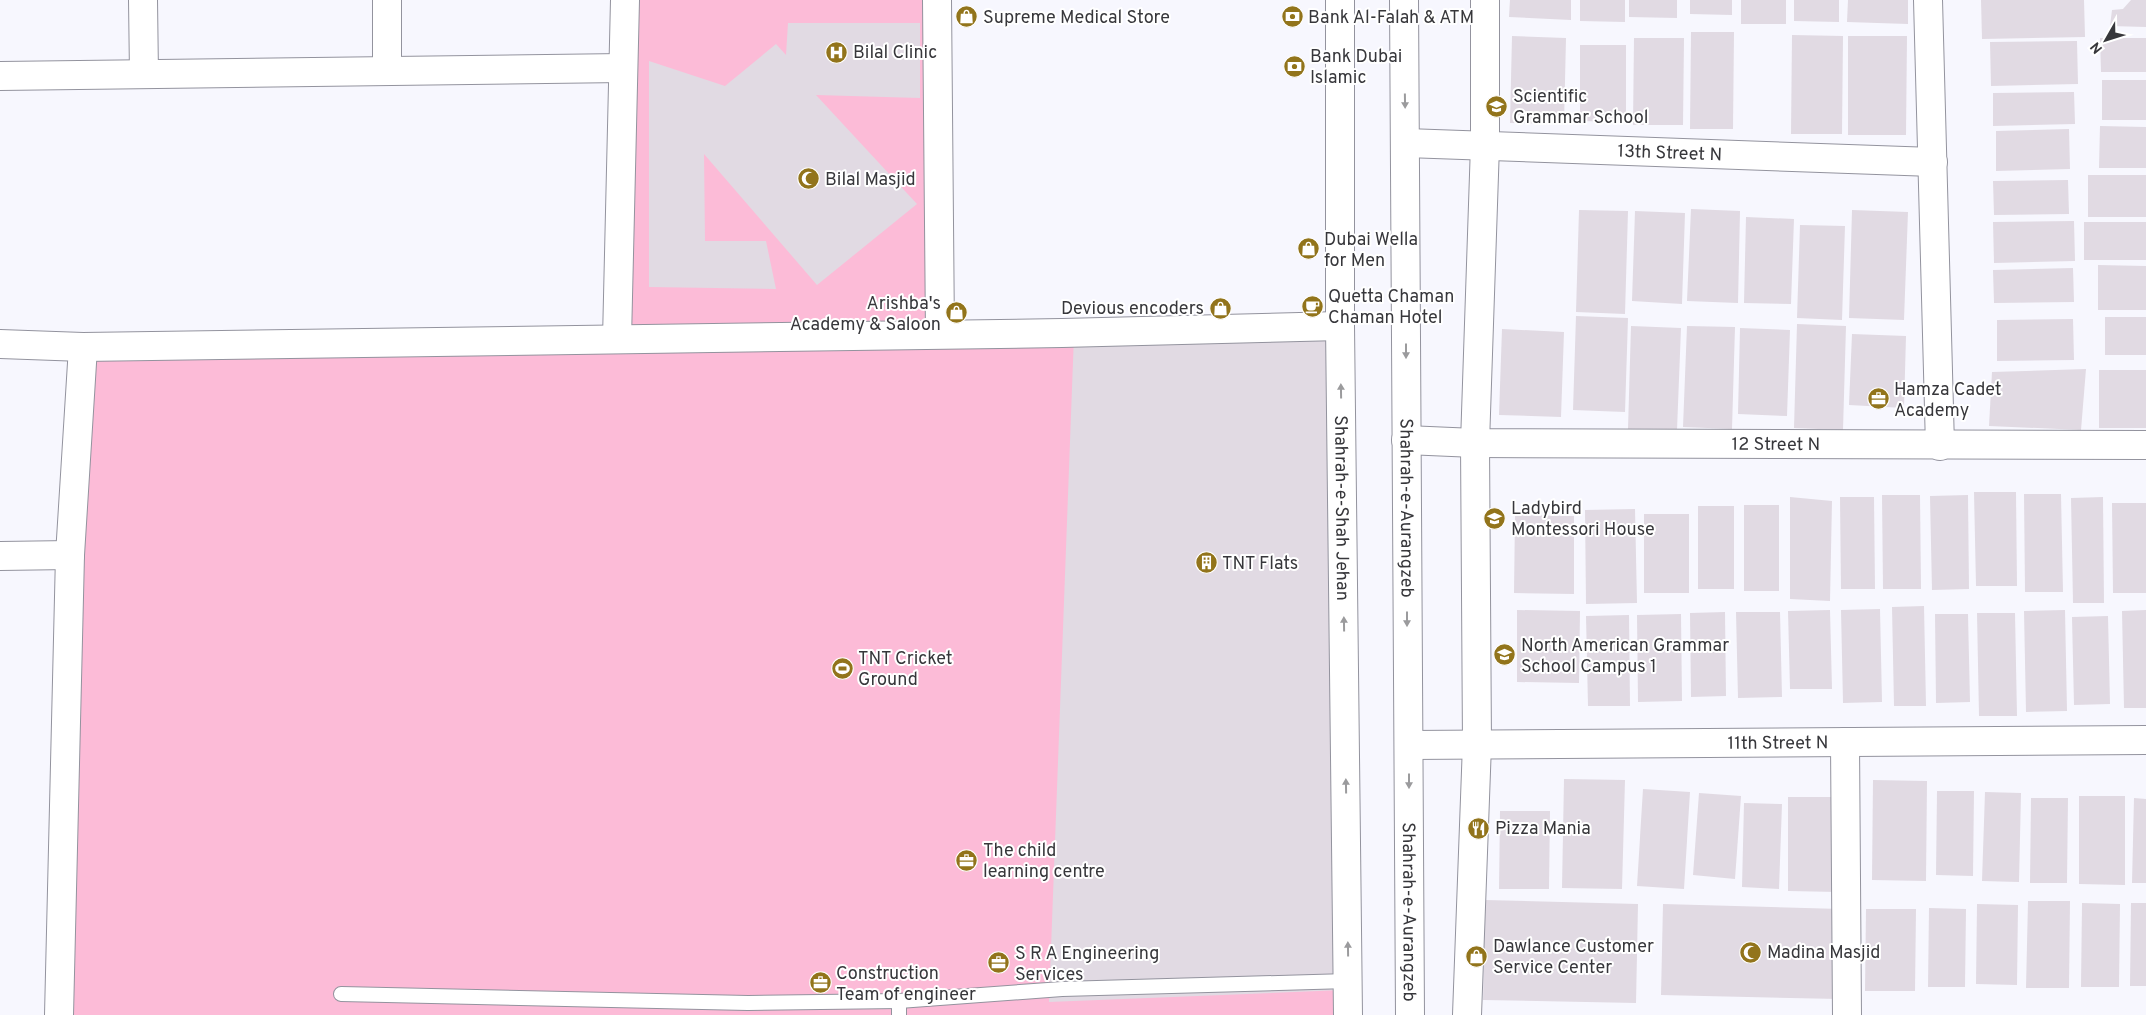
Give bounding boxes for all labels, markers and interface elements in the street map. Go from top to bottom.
shop icon: Supreme Medical Store [955,5,979,29]
bank icon: Bank Al-Falah & ATM [1280,5,1304,29]
place label: Supreme Medical Store [983,7,1170,30]
place label: Bank Al-Falah & ATM [1308,7,1474,30]
north arrow [2081,15,2131,65]
text: N [2087,38,2107,56]
hospital icon: Bilal Clinic [825,40,849,64]
place label: Bilal Clinic [853,42,937,65]
place label: Bank Dubai Islamic [1310,46,1402,90]
bank icon: Bank Dubai Islamic [1282,54,1306,78]
place label: Scientific Grammar School [1513,86,1648,130]
one-way arrow [1402,93,1410,109]
school or university icon: Scientific Grammar School [1485,94,1509,118]
street label: 13th Street N [1617,141,1722,167]
mosque icon: Bilal Masjid [797,167,821,191]
place label: Bilal Masjid [825,169,916,192]
place label: Dubai Wella for Men [1324,229,1418,273]
shop icon: Dubai Wella for Men [1296,237,1320,261]
place label: Quetta Chaman Chaman Hotel [1328,286,1454,330]
place label: Arishba's Academy & Saloon [790,293,941,337]
cafe icon: Quetta Chaman Chaman Hotel [1300,294,1324,318]
shop icon: Devious encoders [1208,296,1232,320]
place label: Devious encoders [1061,298,1204,321]
shop icon: Arishba's Academy & Saloon [945,301,969,325]
one-way arrow [1402,343,1410,359]
place label: Hamza Cadet Academy [1894,379,2002,423]
one-way arrow [1337,383,1345,399]
office icon: Hamza Cadet Academy [1866,387,1890,411]
street label: Shahrah-e-Shah Jehan [1328,415,1353,601]
street label: Shahrah-e-Aurangzeb [1393,418,1418,598]
street label: 12 Street N [1732,434,1820,457]
place label: Ladybird Montessori House [1511,498,1655,542]
school or university icon: Ladybird Montessori House [1483,506,1507,530]
building icon: TNT Flats [1194,551,1218,575]
place label: TNT Flats [1222,553,1298,576]
one-way arrow [1404,611,1412,627]
one-way arrow [1340,616,1348,632]
place label: North American Grammar School Campus 1 [1521,635,1729,679]
school or university icon: North American Grammar School Campus 1 [1493,643,1517,667]
place label: TNT Cricket Ground [858,648,953,692]
sports icon: TNT Cricket Ground [830,656,854,680]
street label: 11th Street N [1727,732,1829,756]
one-way arrow [1405,773,1413,789]
one-way arrow [1342,778,1350,794]
restaurant icon: Pizza Mania [1467,816,1491,840]
place label: Pizza Mania [1495,818,1591,841]
street label: Shahrah-e-Aurangzeb [1396,822,1420,1002]
place label: The child learning centre [983,840,1105,884]
office icon: The child learning centre [955,848,979,872]
place label: Dawlance Customer Service Center [1493,936,1654,980]
mosque icon: Madina Masjid [1739,940,1763,964]
one-way arrow [1344,941,1352,957]
place label: Madina Masjid [1767,942,1880,965]
place label: S R A Engineering Services [1015,943,1159,987]
shop icon: Dawlance Customer Service Center [1465,944,1489,968]
office icon: S R A Engineering Services [987,951,1011,975]
place label: Construction Team of engineer [836,963,976,1007]
office icon: Construction Team of engineer [808,971,832,995]

